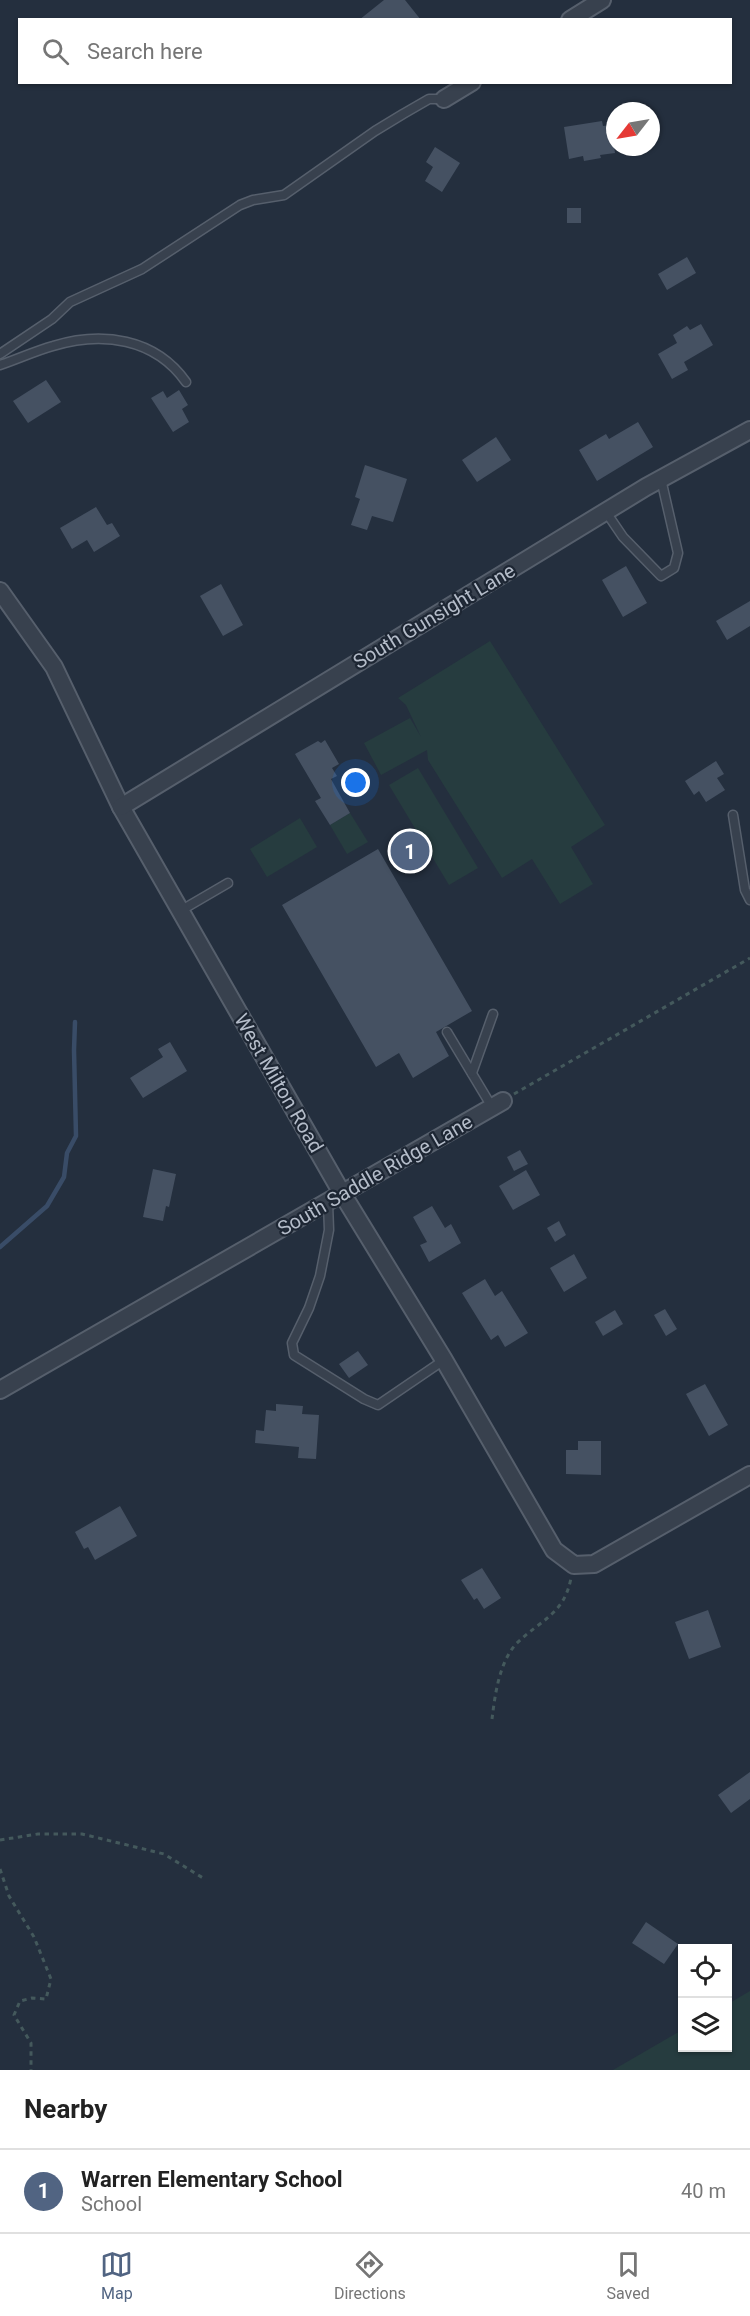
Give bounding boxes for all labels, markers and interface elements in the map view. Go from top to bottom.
search box [18,18,732,84]
icon: search [39,35,72,68]
text: Search here [87,39,203,64]
north arrow [606,102,660,156]
street label: South Gunsight Lane [349,558,519,674]
your location [341,768,370,797]
pin: 1 [390,828,430,874]
street label: West Milton Road [229,1009,329,1157]
street label: South Saddle Ridge Lane [273,1109,477,1241]
map controls [678,1944,732,2052]
button: locate [678,1944,732,1998]
button: layers [678,1998,732,2052]
text: Nearby [24,2094,107,2124]
text: Warren Elementary School [81,2167,343,2192]
text: 1 [38,2179,49,2203]
text: 40 m [681,2179,726,2203]
text: School [81,2192,142,2216]
tab: Map [100,2248,133,2303]
tab: Directions [334,2248,406,2303]
tab: Saved [606,2248,650,2303]

